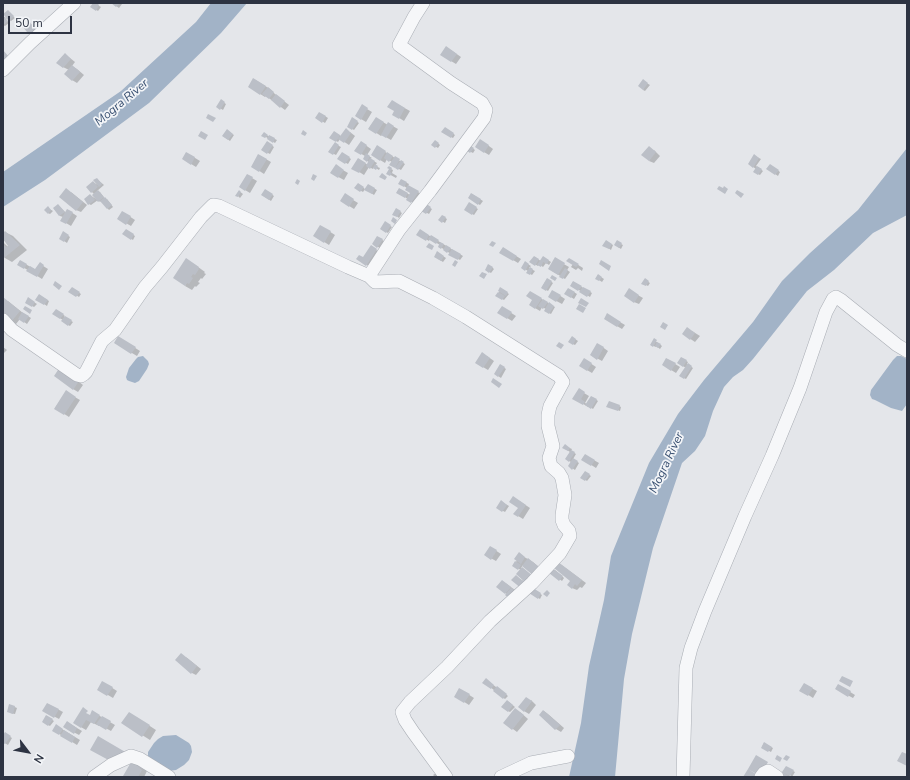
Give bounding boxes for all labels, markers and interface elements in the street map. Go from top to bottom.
scale bar [10,8,74,34]
text: 50 m [15,15,43,31]
water label: Mogra River [92,77,152,129]
water label: Mogra River [647,430,687,496]
north arrow [8,732,48,772]
text: N [30,751,47,766]

